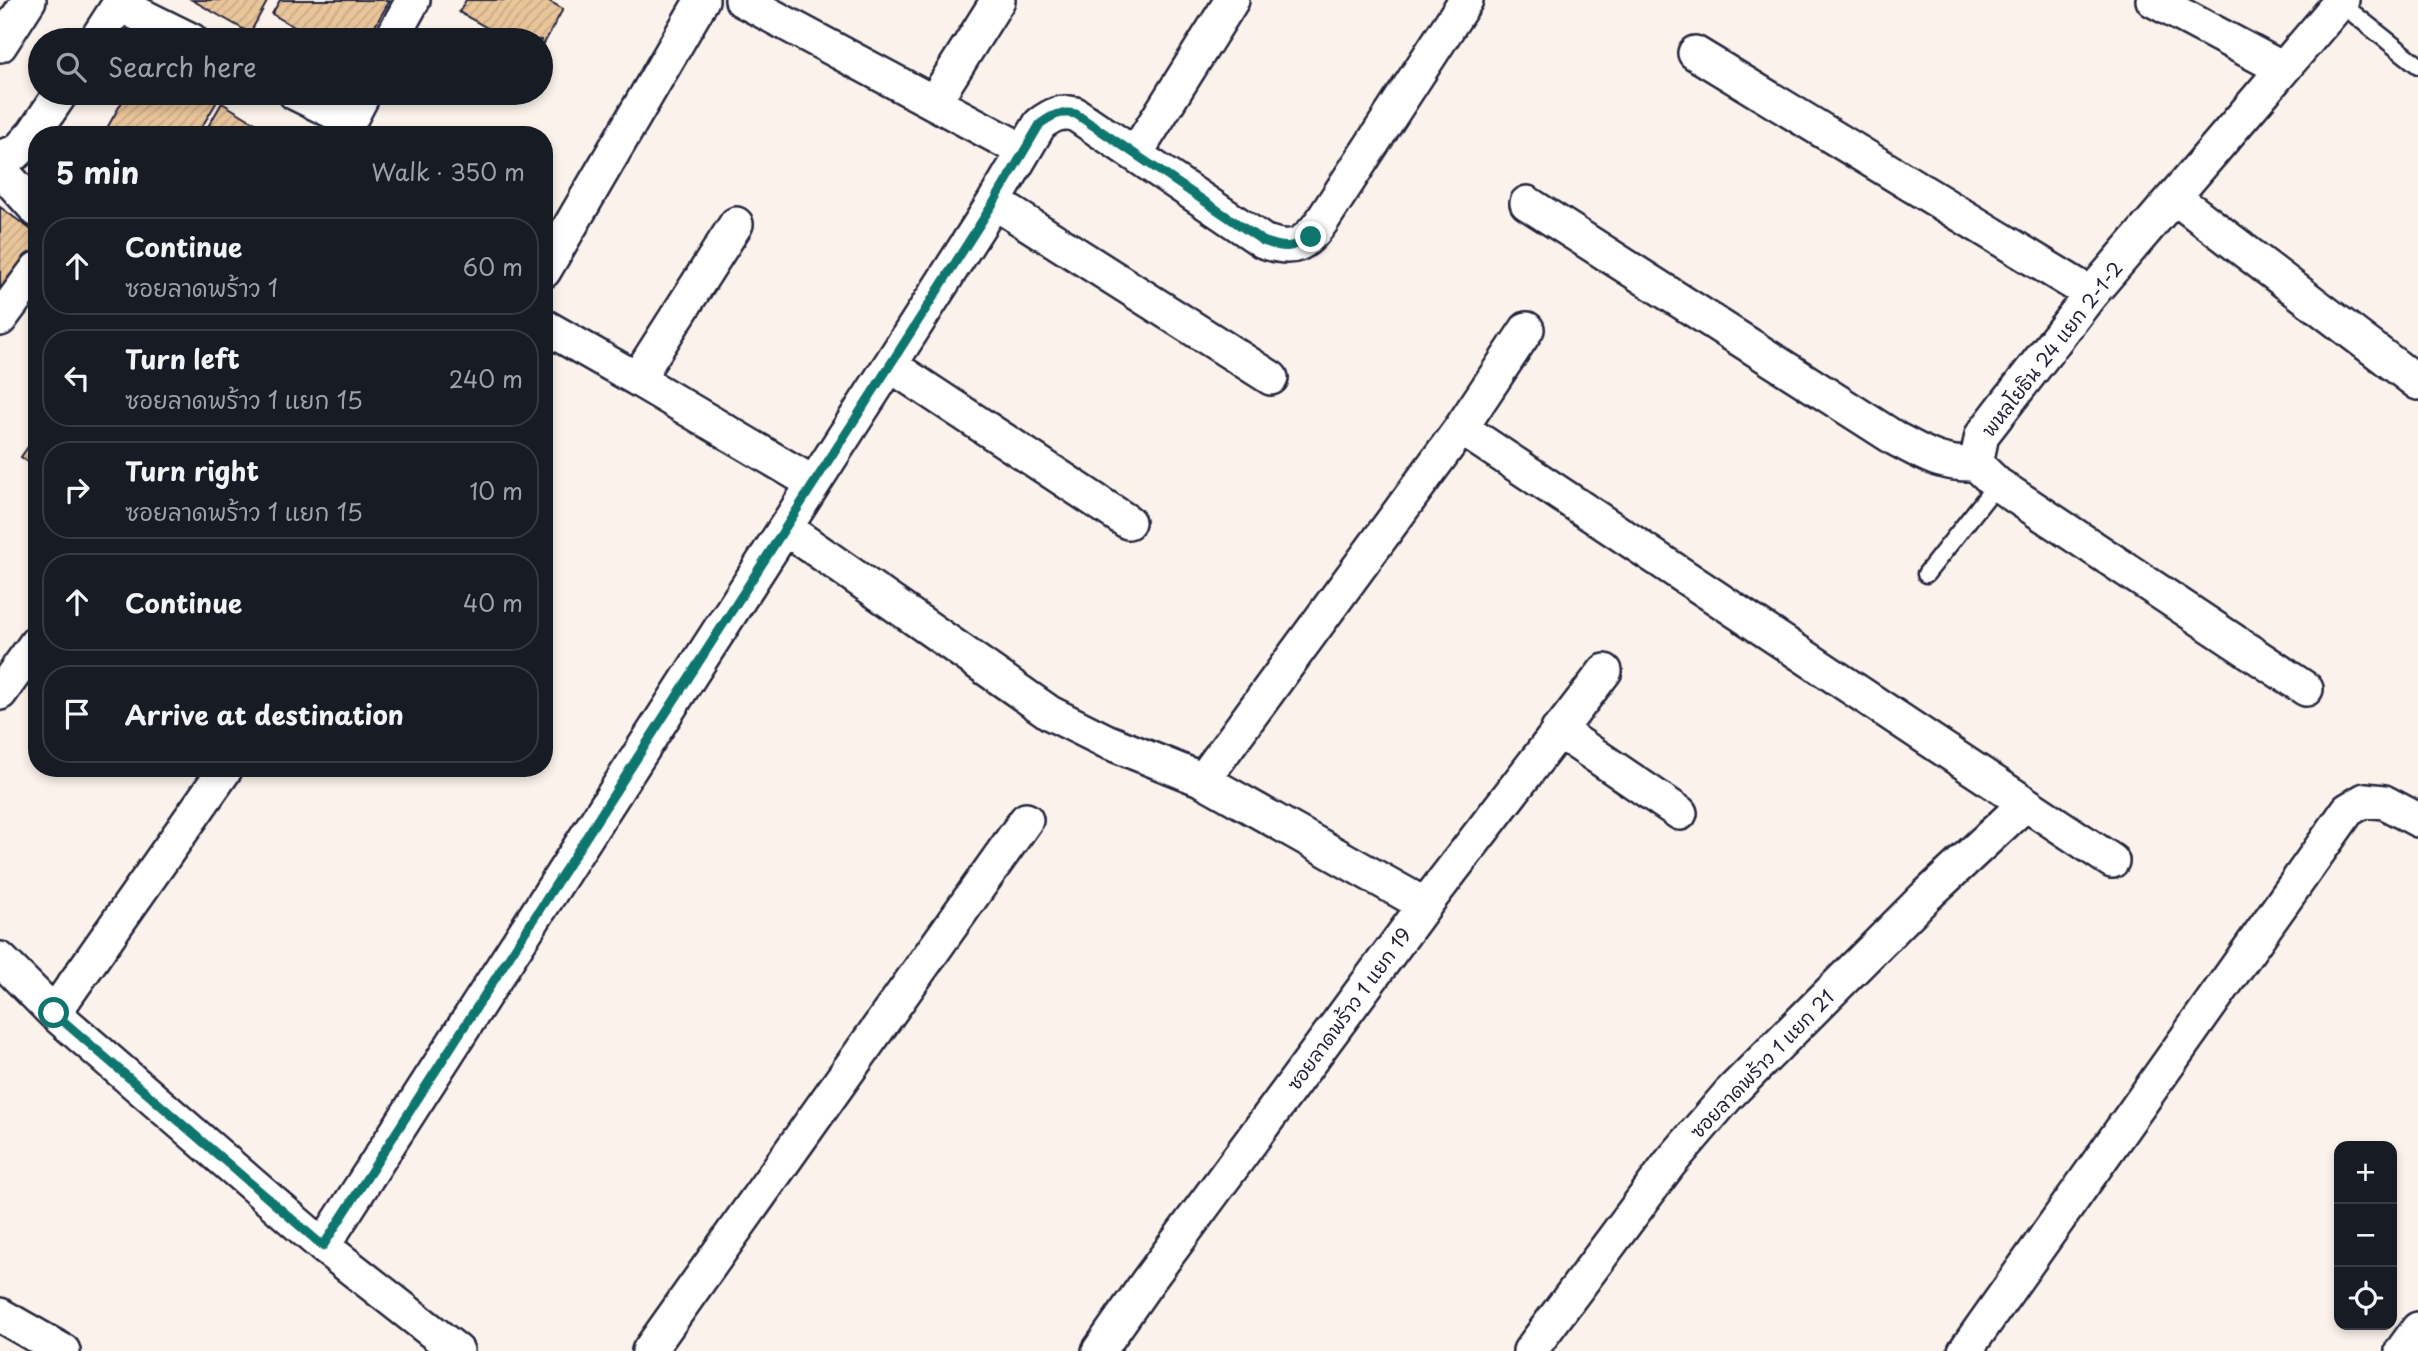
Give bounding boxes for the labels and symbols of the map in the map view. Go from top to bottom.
route end [1295,221,1326,252]
street label: พหลโยธิน 24 แยก 2-1-2 [1974,255,2129,442]
street label: ซอยลาดพร้าว 1 แยก 19 [1279,921,1417,1096]
street label: ซอยลาดพร้าว 1 แยก 21 [1683,983,1840,1144]
route start [38,997,69,1028]

